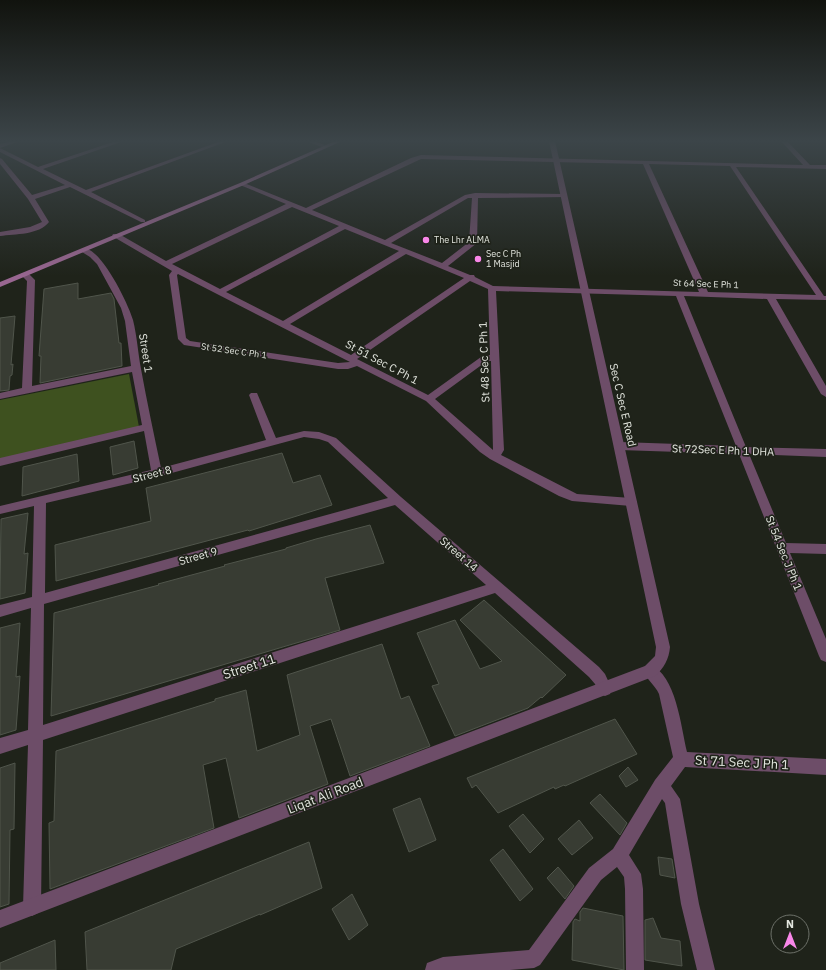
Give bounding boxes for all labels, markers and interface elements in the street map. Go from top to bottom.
place label: The Lhr ALMA [434,234,490,245]
marker: The Lhr ALMA [421,235,431,245]
place label: Sec C Ph 1 Masjid [486,248,521,269]
marker: Sec C Ph 1 Masjid [473,254,483,264]
street label: St 64 Sec E Ph 1 [673,277,739,290]
street label: St 48 Sec C Ph 1 [476,321,492,403]
street label: Street 1 [136,332,156,374]
street label: St 51 Sec C Ph 1 [343,337,421,387]
street label: St 52 Sec C Ph 1 [201,340,268,361]
street label: Sec C Sec E Road [607,362,639,448]
street label: St 72Sec E Ph 1 DHA [672,441,774,459]
street label: Street 8 [131,462,173,486]
street label: St 54 Sec J Ph 1 [763,514,806,593]
street label: Street 14 [437,534,481,575]
street label: Street 9 [177,544,219,568]
street label: Street 11 [221,650,278,683]
street label: St 71 Sec J Ph 1 [695,752,790,773]
street label: Liqat Ali Road [285,773,366,818]
north arrow [770,914,810,954]
text: N [786,917,794,931]

